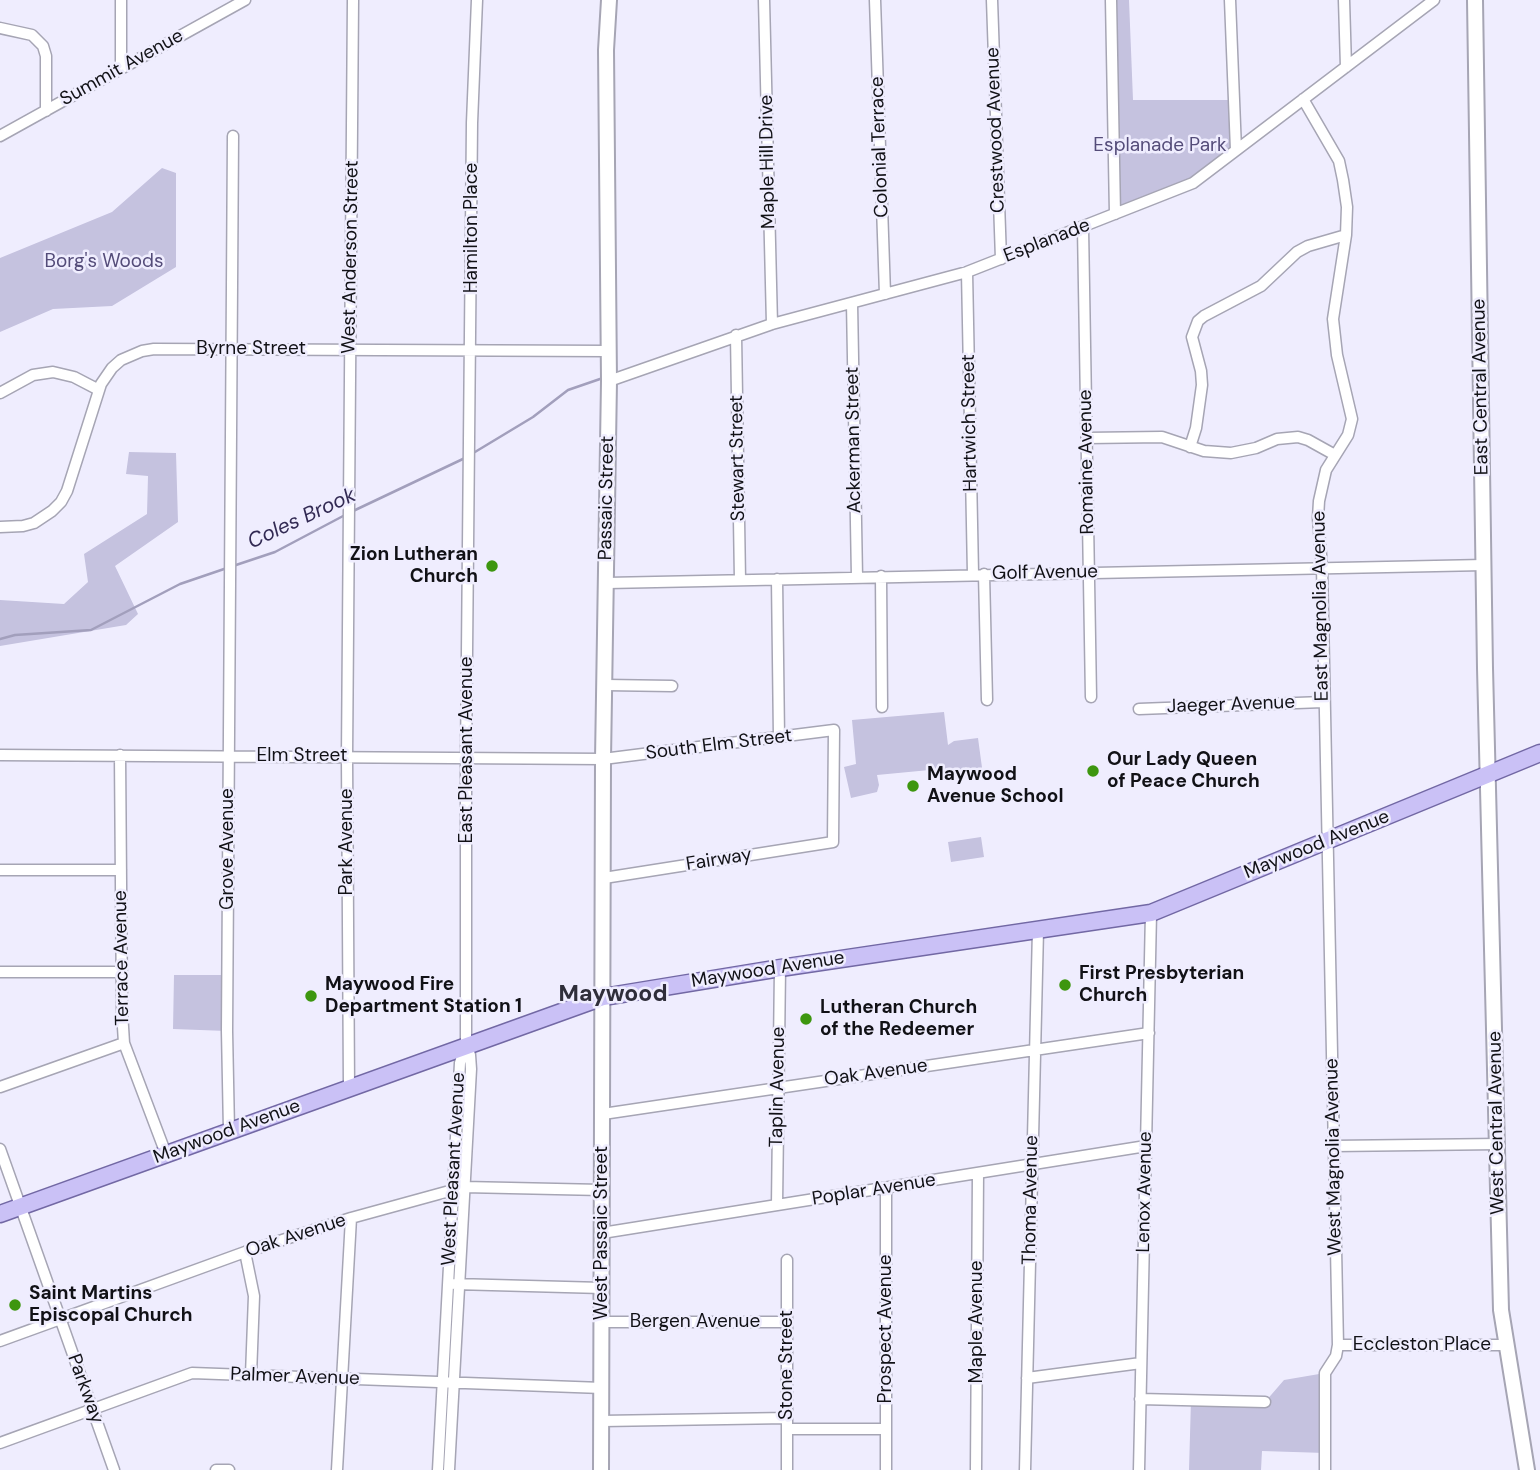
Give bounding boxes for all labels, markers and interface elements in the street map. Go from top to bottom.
street label: Summit Avenue [56,25,188,111]
street label: Crestwood Avenue [982,47,1010,213]
street label: Colonial Terrace [866,76,894,218]
street label: Maple Hill Drive [755,95,781,229]
park label: Esplanade Park [1093,135,1227,157]
street label: West Anderson Street [338,160,364,354]
street label: Hamilton Place [461,163,483,293]
street label: Esplanade [1001,214,1093,268]
park label: Borg's Woods [44,251,164,273]
street label: East Central Avenue [1468,298,1494,476]
street label: Byrne Street [196,338,306,360]
street label: Hartwich Street [957,354,983,492]
street label: Ackerman Street [841,366,867,514]
street label: Romaine Avenue [1074,389,1100,535]
street label: Stewart Street [725,395,751,521]
street label: Passaic Street [595,435,619,561]
water label: Coles Brook [244,483,360,555]
street label: East Magnolia Avenue [1308,511,1334,701]
place label: Zion Lutheran Church [350,544,478,588]
marker: Zion Lutheran Church [484,558,500,574]
street label: Golf Avenue [992,561,1098,585]
street label: East Pleasant Avenue [456,657,478,843]
street label: Jaeger Avenue [1167,691,1295,719]
street label: South Elm Street [644,725,794,765]
street label: Elm Street [257,745,347,767]
place label: Our Lady Queen of Peace Church [1107,749,1260,793]
marker: Our Lady Queen of Peace Church [1085,763,1101,779]
place label: Maywood Avenue School [927,764,1063,808]
marker: Maywood Avenue School [905,778,921,794]
street label: Grove Avenue [217,788,239,910]
street label: Park Avenue [336,788,358,896]
street label: Maywood Avenue [1241,805,1393,885]
street label: Fairway [685,844,753,876]
street label: Terrace Avenue [109,890,135,1026]
street label: Maywood Avenue [690,947,846,993]
place label: First Presbyterian Church [1079,963,1244,1007]
place label: Maywood Fire Department Station 1 [325,974,522,1018]
marker: First Presbyterian Church [1057,977,1073,993]
district label: Maywood [559,981,667,1009]
marker: Maywood Fire Department Station 1 [303,988,319,1004]
place label: Lutheran Church of the Redeemer [820,997,977,1041]
marker: Lutheran Church of the Redeemer [798,1011,814,1027]
street label: Taplin Avenue [766,1026,790,1148]
street label: West Central Avenue [1484,1031,1510,1215]
street label: Oak Avenue [823,1054,929,1092]
street label: West Magnolia Avenue [1321,1058,1347,1256]
street label: West Pleasant Avenue [438,1072,470,1266]
street label: Maywood Avenue [150,1095,304,1169]
street label: Lenox Avenue [1133,1131,1157,1253]
street label: Thoma Avenue [1018,1135,1044,1265]
street label: West Passaic Street [591,1146,613,1320]
street label: Poplar Avenue [811,1169,937,1211]
street label: Oak Avenue [243,1209,349,1263]
street label: Prospect Avenue [875,1255,897,1403]
street label: Maple Avenue [966,1261,988,1383]
place label: Saint Martins Episcopal Church [29,1283,192,1327]
marker: Saint Martins Episcopal Church [7,1297,23,1313]
street label: Stone Street [776,1310,798,1420]
street label: Bergen Avenue [630,1311,760,1333]
street label: Eccleston Place [1353,1334,1491,1356]
street label: Parkway [62,1351,108,1427]
street label: Palmer Avenue [230,1363,360,1391]

